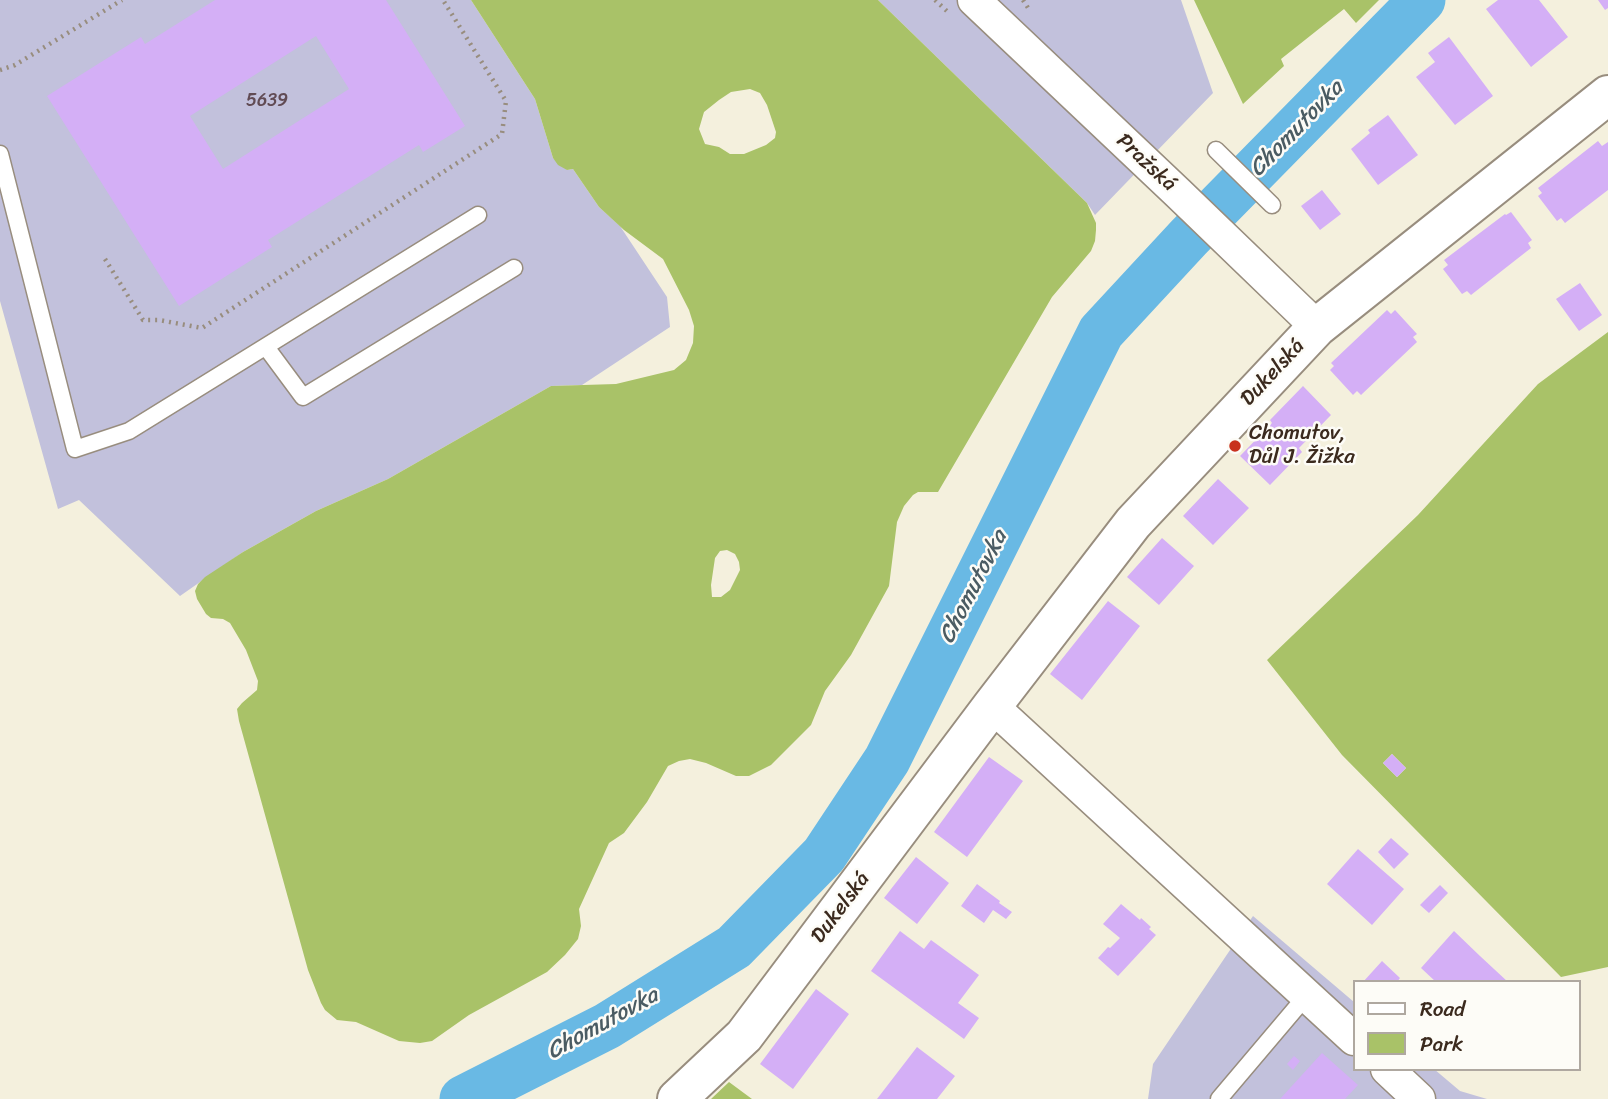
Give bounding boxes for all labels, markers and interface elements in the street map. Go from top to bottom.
water label: Chomutovka [1244,75,1350,183]
house number: 5639 [246,90,288,112]
street label: Pražská [1111,129,1181,197]
street label: Dukelská [1236,334,1310,412]
place label: Chomutov, Důl J. Žižka [1249,421,1355,471]
marker: Chomutov, Důl J. Žižka [1227,438,1243,454]
water label: Chomutovka [934,526,1014,648]
street label: Dukelská [806,868,876,948]
legend [1352,980,1580,1071]
water label: Chomutovka [542,982,664,1066]
text: Road [1420,990,1465,1028]
text: Park [1420,1025,1463,1063]

